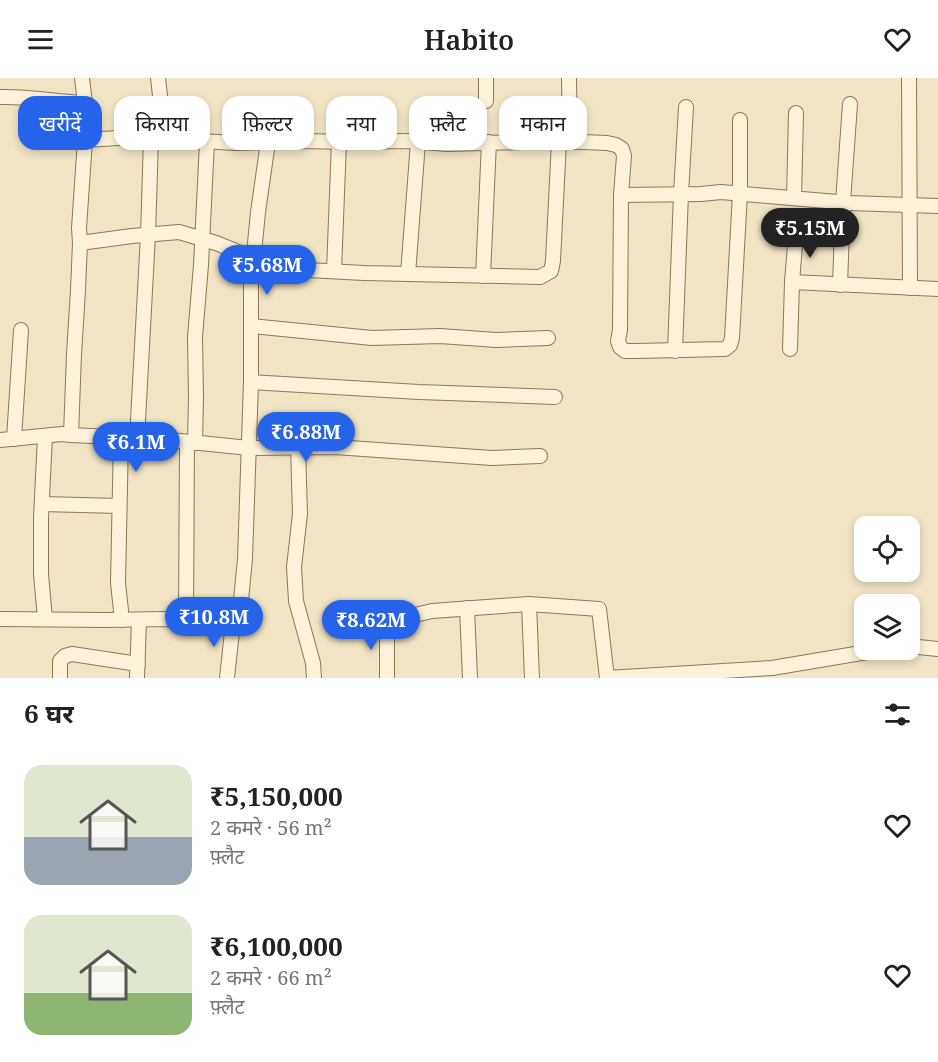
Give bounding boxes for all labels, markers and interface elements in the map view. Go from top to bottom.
text: Habito [424,21,514,58]
icon: menu [24,23,57,56]
icon: heart [881,23,914,56]
chip: खरीदें [18,96,102,150]
chip: किराया [114,96,210,150]
chip: फ़िल्टर [222,96,314,150]
chip: नया [326,96,397,150]
chip: फ़्लैट [409,96,487,150]
chip: मकान [499,96,587,150]
pin: ₹5.15M [761,208,859,259]
text: ₹5.15M [775,214,845,241]
pin: ₹5.68M [218,245,316,296]
text: ₹5.68M [232,251,302,278]
pin: ₹6.88M [257,412,355,463]
text: ₹6.88M [271,418,341,445]
pin: ₹6.1M [94,422,178,473]
text: ₹6.1M [107,428,165,455]
map controls [854,516,920,660]
button: locate [854,516,920,582]
button: layers [854,594,920,660]
pin: ₹10.8M [165,597,263,648]
pin: ₹8.62M [322,600,420,651]
text: ₹10.8M [179,603,249,630]
text: ₹8.62M [336,606,406,633]
text: 6 घर [24,695,74,731]
icon: filters [881,698,914,731]
text: ₹5,150,000 [210,778,343,814]
icon: home [72,789,144,861]
icon: heart [881,809,914,842]
text: 2 कमरे · 56 m² [210,814,332,841]
text: फ़्लैट [210,843,245,870]
text: ₹6,100,000 [210,928,343,964]
icon: home [72,939,144,1011]
icon: heart [881,959,914,992]
text: 2 कमरे · 66 m² [210,964,332,991]
text: फ़्लैट [210,993,245,1020]

